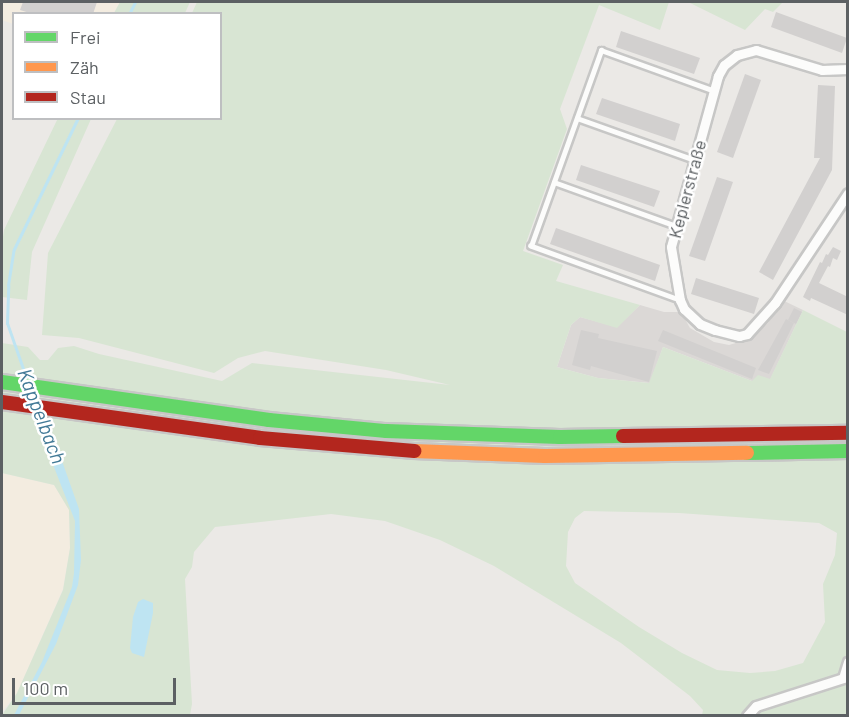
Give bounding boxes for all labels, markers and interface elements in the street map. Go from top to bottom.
legend [12,12,222,120]
text: Frei [70,26,101,48]
text: Zäh [70,56,99,78]
text: Stau [70,86,106,108]
street label: Keplerstraße [663,137,711,241]
water label: Kappelbach [13,365,71,467]
scale bar [15,666,178,704]
text: 100 m [23,677,68,699]

